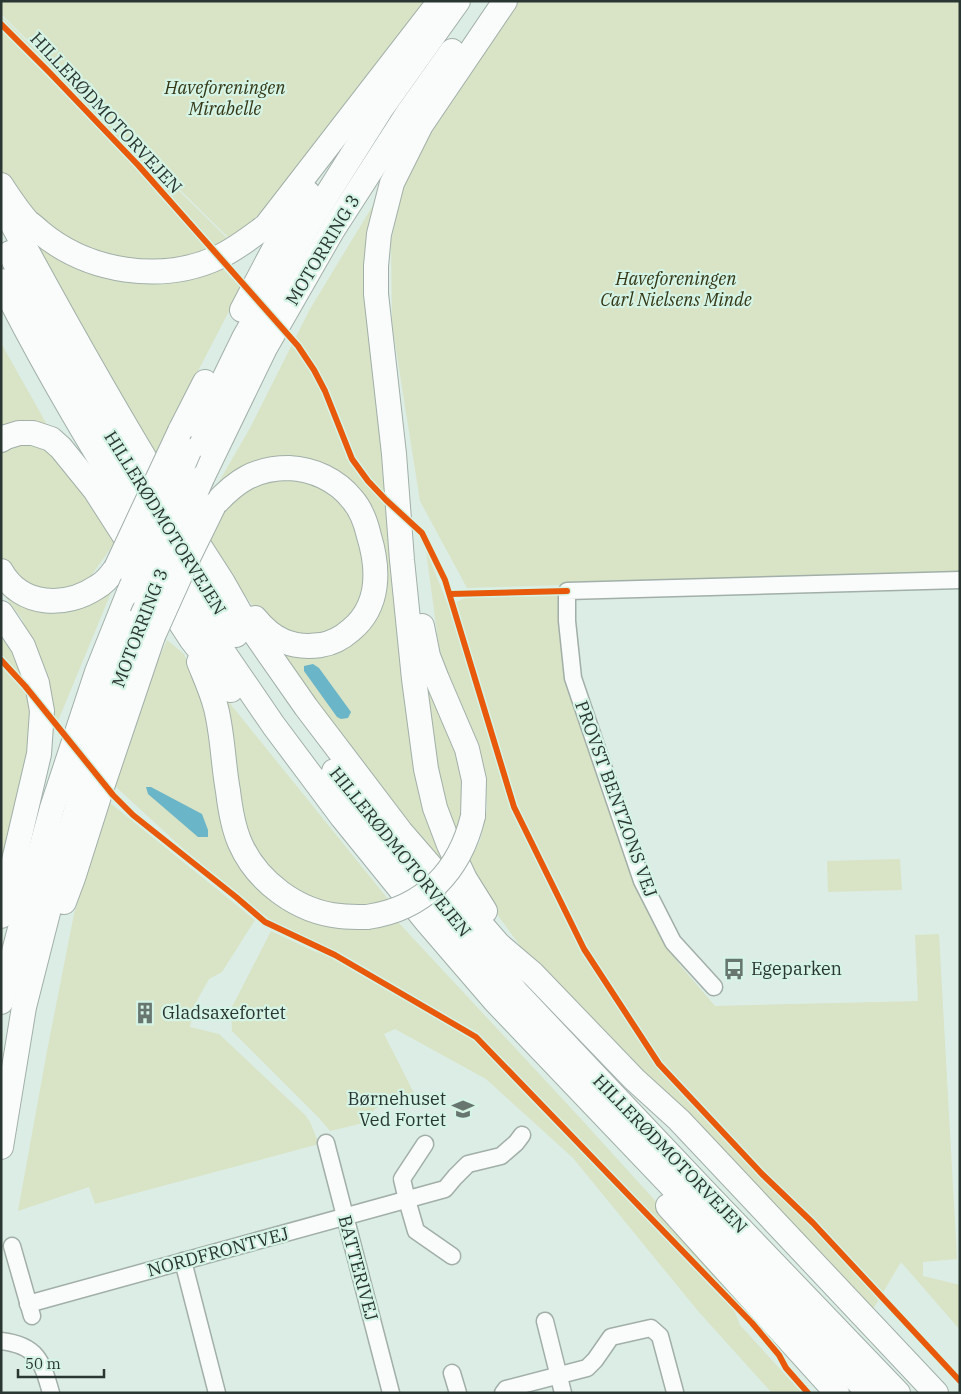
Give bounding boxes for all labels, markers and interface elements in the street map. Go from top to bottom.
street label: HILLERØDMOTORVEJEN [25,27,187,198]
park label: Haveforeningen Mirabelle [163,76,286,120]
street label: MOTORRING 3 [280,190,365,309]
park label: Haveforeningen Carl Nielsens Minde [600,267,752,311]
street label: HILLERØDMOTORVEJEN [99,426,232,619]
street label: MOTORRING 3 [106,565,173,690]
street label: PROVST BENTZONS VEJ [570,697,663,900]
street label: HILLERØDMOTORVEJEN [325,762,476,942]
bus stop icon: Egeparken [721,956,747,982]
place label: Egeparken [751,957,842,980]
building icon: Gladsaxefortet [132,1000,158,1026]
place label: Gladsaxefortet [162,1001,286,1024]
street label: HILLERØDMOTORVEJEN [588,1069,752,1238]
place label: Børnehuset Ved Fortet [348,1087,446,1131]
school or university icon: Børnehuset Ved Fortet [450,1096,476,1122]
street label: BATTERIVEJ [333,1212,384,1323]
street label: NORDFRONTVEJ [145,1222,291,1281]
scale bar [18,1346,104,1378]
text: 50 m [25,1354,61,1373]

